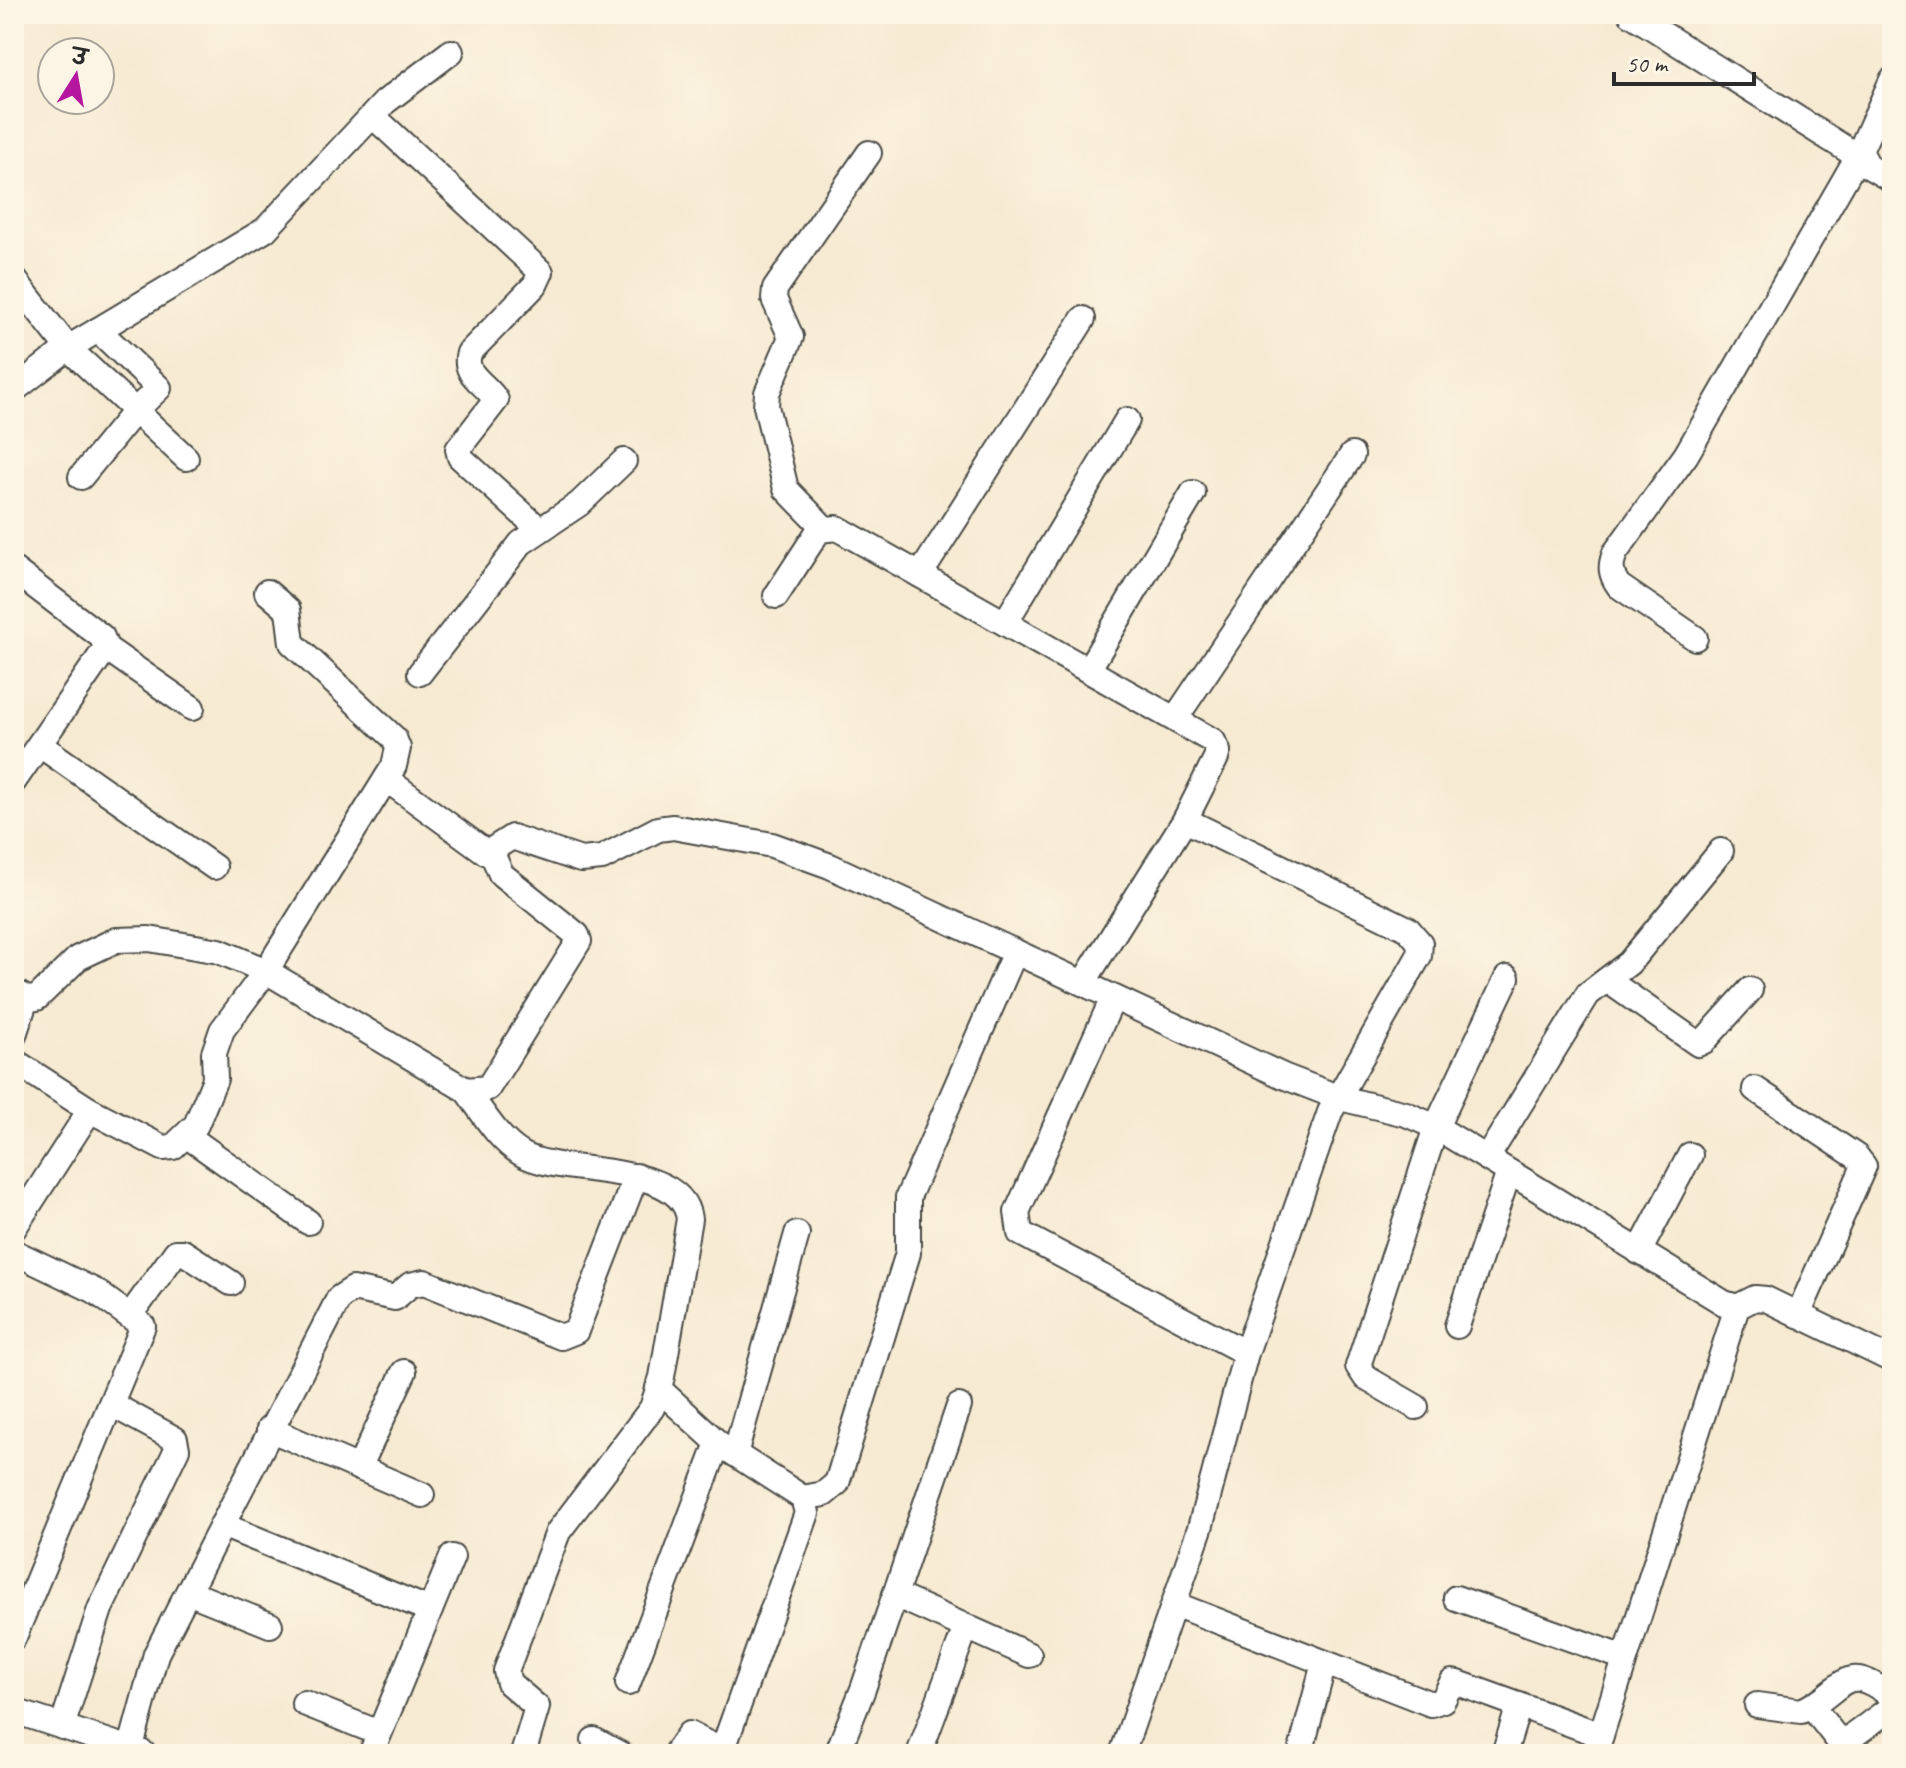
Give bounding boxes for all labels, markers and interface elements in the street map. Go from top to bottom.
north arrow [36,36,116,116]
scale bar [1614,36,1754,86]
text: उ [68,42,92,73]
text: 50 m [1626,49,1669,79]

